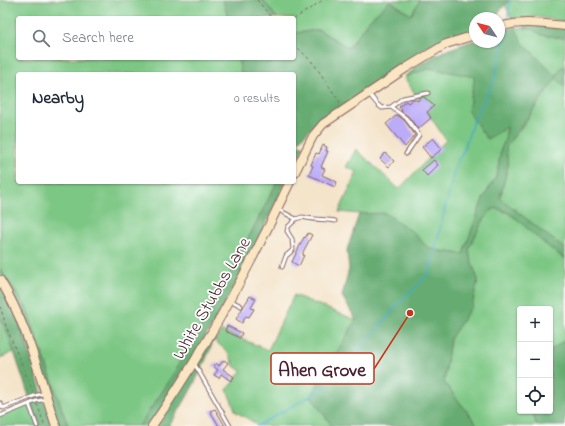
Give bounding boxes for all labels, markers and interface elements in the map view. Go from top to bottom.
north arrow [469,12,505,48]
search box [16,16,296,60]
icon: search [30,27,52,49]
text: Search here [62,27,134,49]
text: Nearby [32,86,84,111]
text: 0 results [234,89,280,108]
street label: White Stubbs Lane [167,232,259,365]
map controls [517,306,553,414]
button: + [517,306,553,342]
button: − [517,342,553,378]
callout: Ahen Grove [271,353,374,384]
text: Ahen Grove [278,358,366,385]
button: locate [517,378,553,414]

